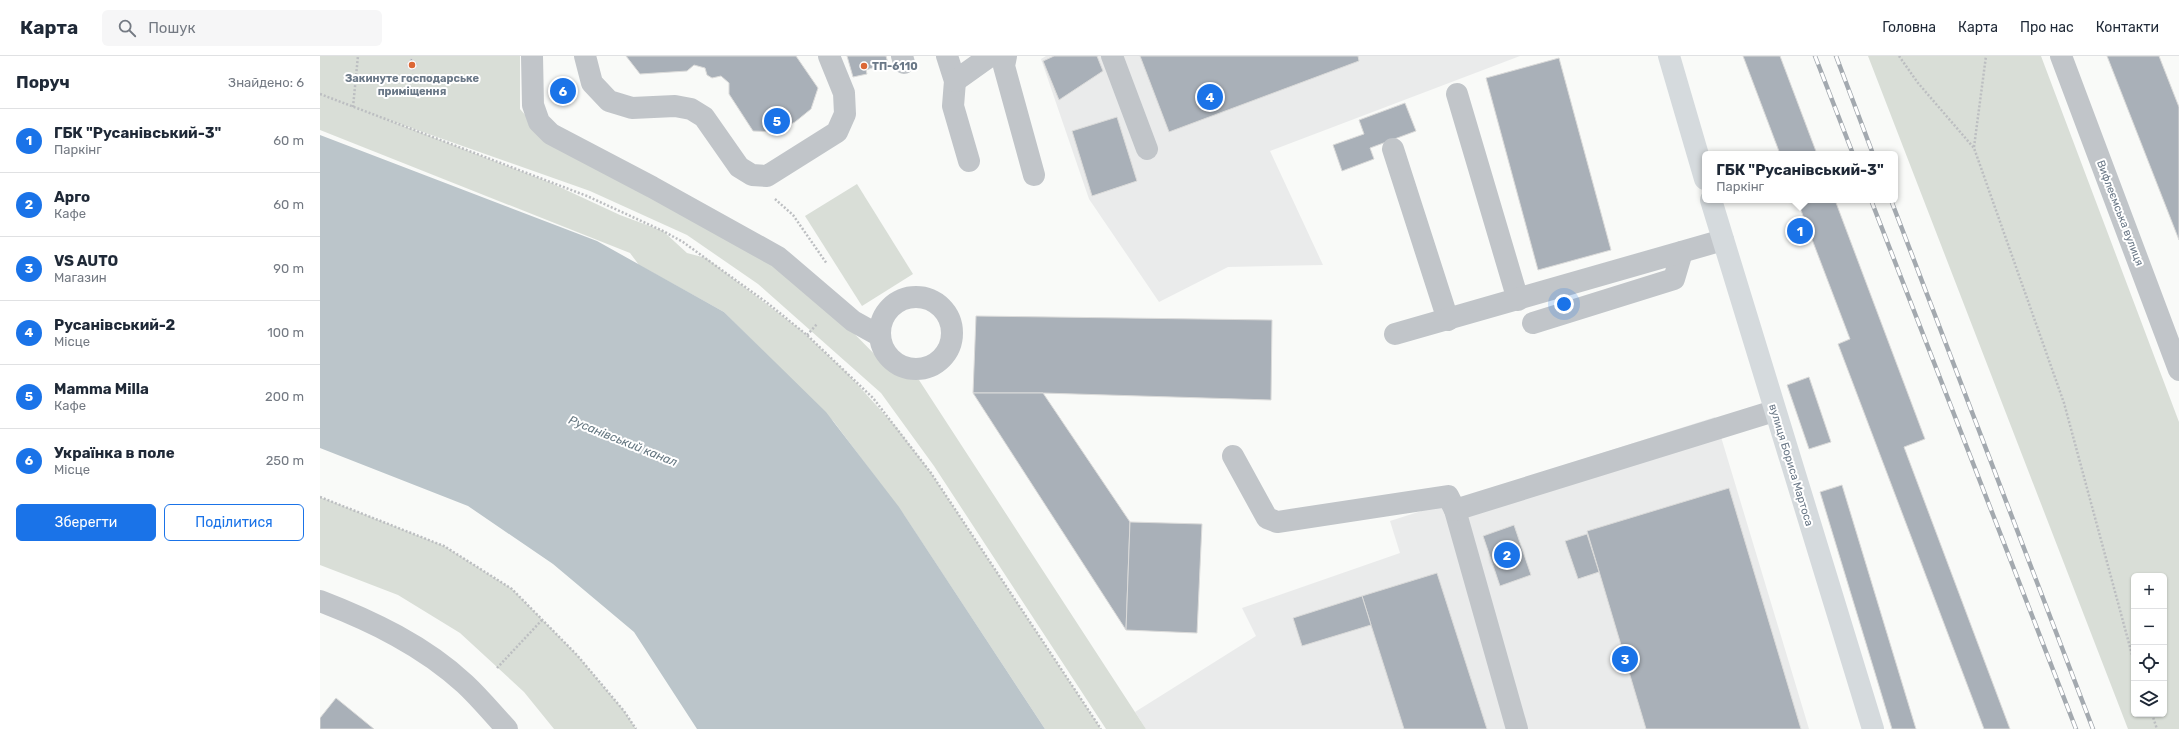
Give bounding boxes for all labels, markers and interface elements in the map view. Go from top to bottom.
search box [102,10,382,46]
text: Карта [20,16,78,39]
icon: search [116,17,138,39]
text: Пошук [148,19,196,37]
text: Головна [1882,19,1936,36]
text: Карта [1958,19,1998,36]
text: Про нас [2020,19,2074,36]
text: Контакти [2096,19,2159,36]
marker: Закинуте господарське приміщення [407,60,417,70]
place label: ТП-6110 [872,60,918,73]
marker: ТП-6110 [859,61,869,71]
text: Поруч [16,72,70,92]
place label: Закинуте господарське приміщення [345,72,480,98]
text: Знайдено: 6 [228,75,304,90]
pin: 6 [550,76,576,106]
pin: 4 [1197,82,1223,112]
pin: 5 [764,106,790,136]
text: ГБК "Русанівський-3" [54,124,221,142]
text: 1 [26,133,32,148]
text: 60 m [273,133,304,148]
text: Паркінг [54,142,102,157]
popup [1702,151,1898,203]
street label: Вифлеємська вулиця [2094,158,2146,268]
text: ГБК "Русанівський-3" [1716,161,1884,179]
text: Паркінг [1716,179,1764,194]
text: Арго [54,188,90,206]
text: 2 [25,197,33,212]
text: 60 m [273,197,304,212]
text: Кафе [54,206,86,221]
pin: 1 [1787,216,1813,246]
text: VS AUTO [54,252,118,270]
text: 3 [25,261,33,276]
text: 90 m [273,261,304,276]
text: Магазин [54,270,107,285]
your location [1554,294,1574,314]
text: Русанівський-2 [54,316,175,334]
text: 4 [25,325,33,340]
text: 100 m [267,325,304,340]
text: Місце [54,334,90,349]
text: Mamma Milla [54,380,149,398]
text: 5 [25,389,33,404]
text: 200 m [265,389,304,404]
text: Кафе [54,398,86,413]
street label: вулиця Бориса Мартоса [1766,402,1816,528]
water label: Русанівський канал [567,413,679,469]
text: Українка в поле [54,444,175,462]
text: 6 [25,453,33,468]
text: 250 m [266,453,304,468]
text: Місце [54,462,90,477]
button: Зберегти [16,504,156,541]
button: Поділитися [164,504,304,541]
pin: 2 [1494,540,1520,570]
map controls [2131,573,2167,717]
button: + [2131,573,2167,609]
button: − [2131,609,2167,645]
pin: 3 [1612,644,1638,674]
button: locate [2131,645,2167,681]
button: layers [2131,681,2167,717]

